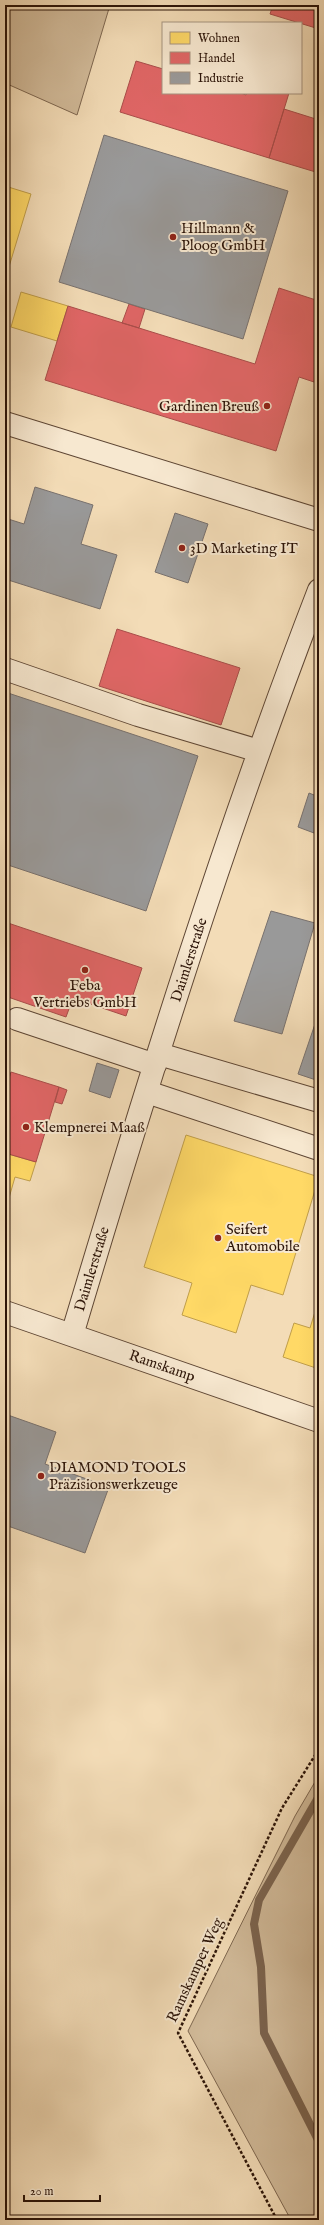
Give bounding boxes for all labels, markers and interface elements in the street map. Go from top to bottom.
legend [162,22,302,94]
text: Wohnen [198,31,241,46]
text: Handel [198,51,236,66]
text: Industrie [198,71,244,86]
place label: Hillmann & Ploog GmbH [181,219,266,255]
marker: Hillmann & Ploog GmbH [168,232,178,242]
place label: Gardinen Breuß [159,397,259,416]
marker: Gardinen Breuß [262,401,272,411]
place label: 3D Marketing IT [190,539,298,558]
marker: 3D Marketing IT [177,543,187,553]
street label: Daimlerstraße [166,915,212,1005]
marker: Feba Vertriebs GmbH [80,965,90,975]
place label: Feba Vertriebs GmbH [32,976,137,1012]
place label: Klempnerei Maaß [34,1118,145,1137]
marker: Klempnerei Maaß [21,1122,31,1132]
place label: Seifert Automobile [225,1220,300,1256]
street label: Daimlerstraße [70,1224,114,1314]
marker: Seifert Automobile [213,1233,223,1243]
street label: Ramskamp [126,1346,198,1386]
place label: DIAMOND TOOLS Präzisionswerkzeuge [49,1458,186,1494]
marker: DIAMOND TOOLS Präzisionswerkzeuge [36,1471,46,1481]
street label: Ramskamper Weg [162,1914,228,2025]
scale bar [24,2177,100,2203]
text: 20 m [30,2184,53,2199]

